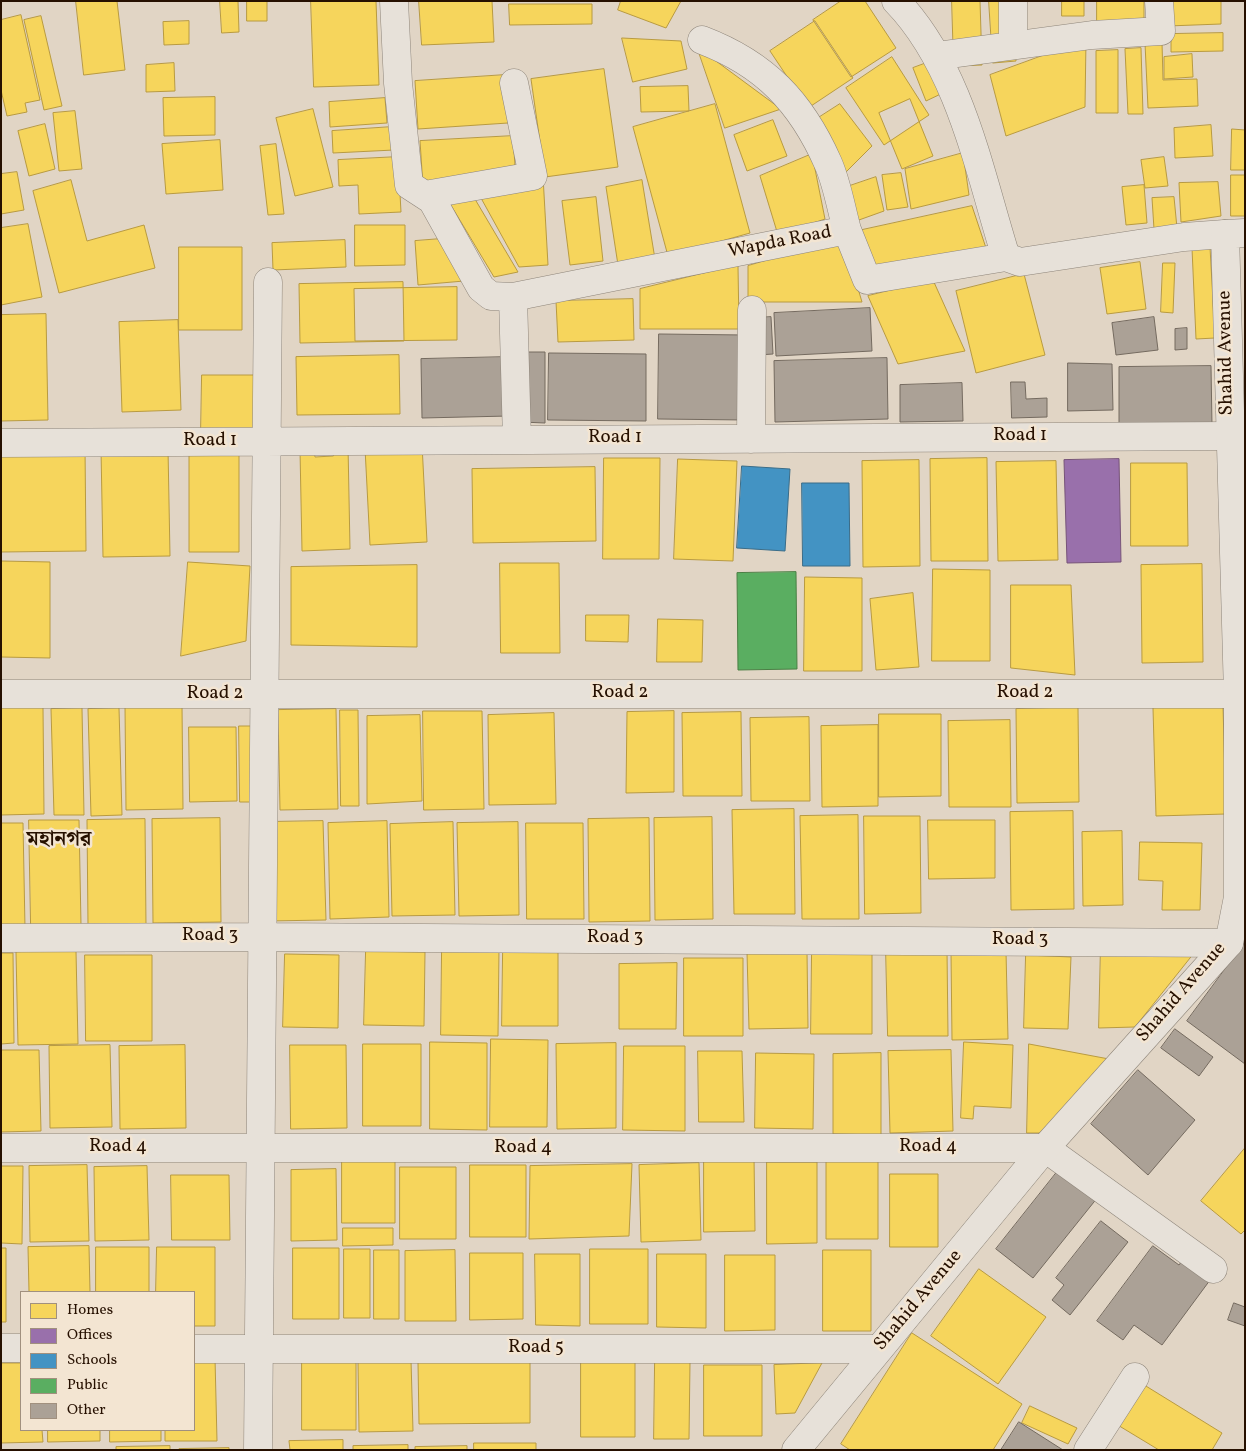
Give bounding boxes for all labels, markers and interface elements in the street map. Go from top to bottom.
street label: Wapda Road [726,222,834,264]
street label: Shahid Avenue [1215,290,1239,416]
street label: Road 1 [993,426,1047,448]
street label: Road 1 [588,428,642,450]
street label: Road 1 [183,431,237,453]
street label: Road 2 [592,683,648,705]
street label: Road 2 [997,683,1053,705]
street label: Road 2 [187,684,243,706]
district label: মহানগর [26,828,92,854]
street label: Road 3 [182,926,238,948]
street label: Road 3 [587,928,643,950]
street label: Road 3 [992,930,1048,952]
street label: Shahid Avenue [1132,938,1232,1048]
street label: Road 4 [89,1137,147,1159]
street label: Road 4 [899,1137,957,1159]
street label: Road 4 [494,1138,552,1160]
street label: Shahid Avenue [870,1246,968,1356]
legend [20,1291,195,1431]
text: Homes [67,1300,113,1321]
text: Offices [67,1325,112,1346]
street label: Road 5 [508,1338,564,1360]
text: Schools [67,1350,117,1371]
text: Public [67,1375,108,1396]
text: Other [67,1400,106,1421]

